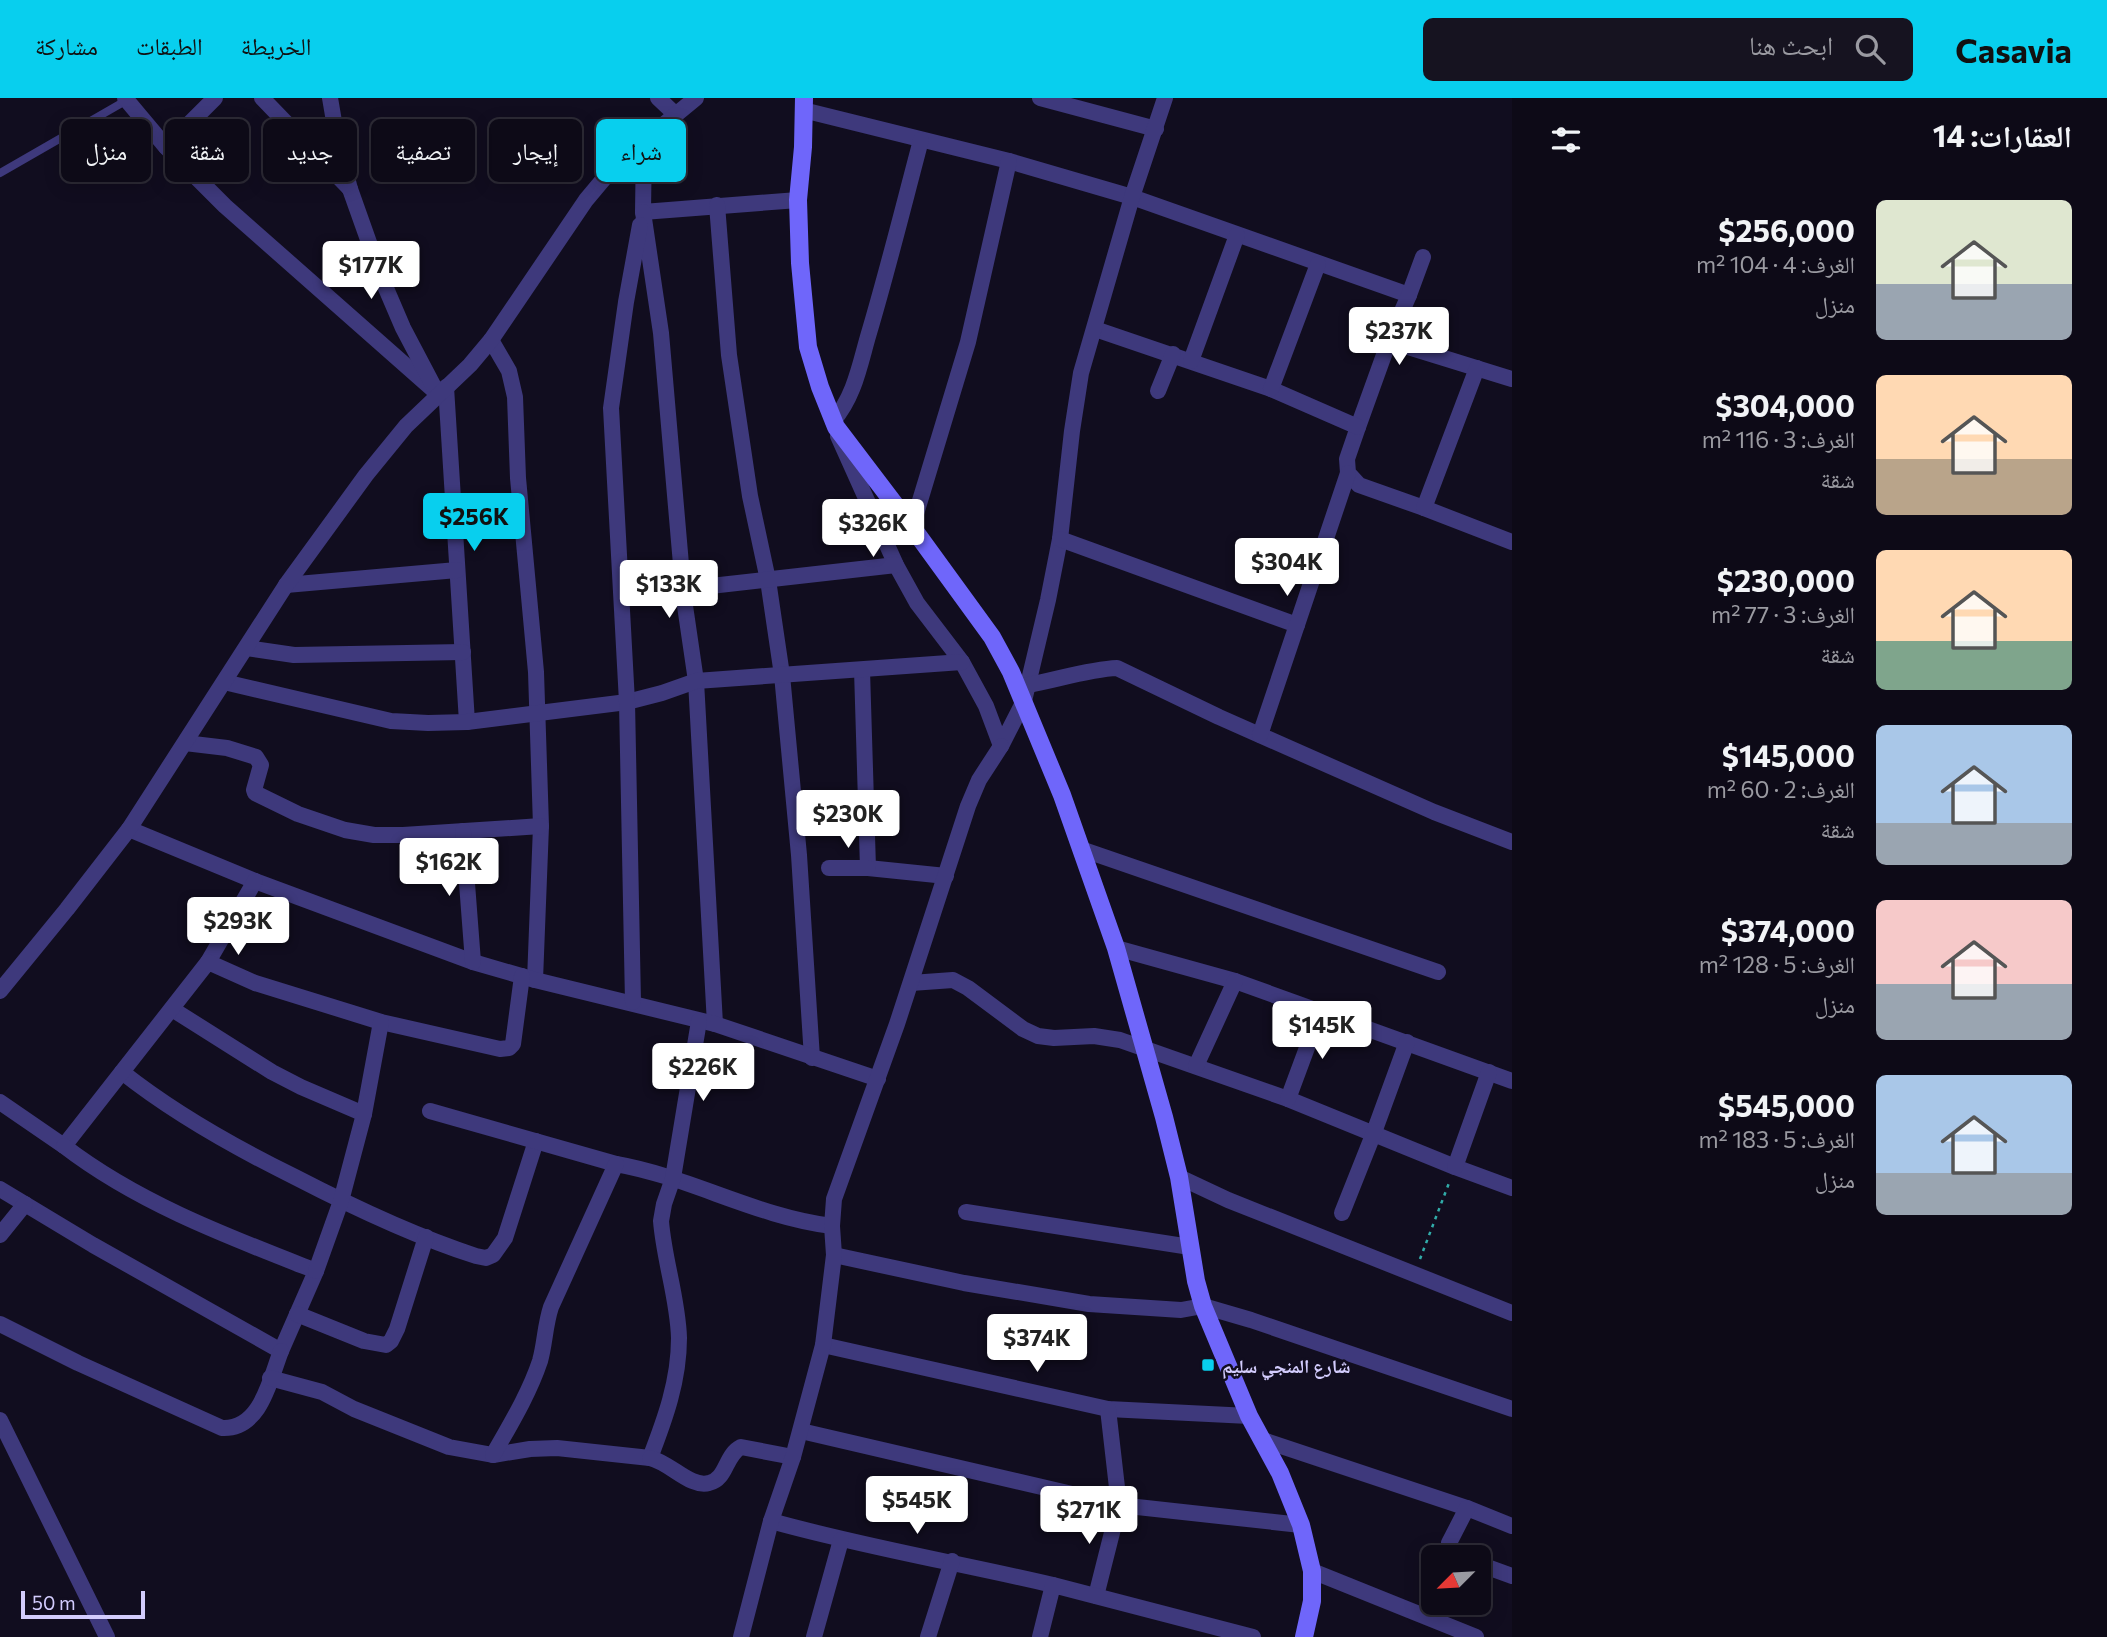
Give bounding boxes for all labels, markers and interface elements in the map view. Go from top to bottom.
search box [1423,18,1913,81]
text: ابحث هنا [1749,29,1833,60]
text: Casavia [1955,29,2072,70]
icon: search [1851,30,1889,68]
text: مشاركة [35,31,98,60]
text: الطبقات [136,31,203,60]
text: الخريطة [241,31,311,60]
text: العقارات: 14 [1933,116,2072,153]
chip: منزل [61,119,151,182]
chip: شقة [165,119,249,182]
chip: جديد [263,119,357,182]
chip: تصفية [371,119,475,182]
chip: إيجار [489,119,582,182]
chip: شراء [596,119,686,182]
icon: filters [1547,121,1585,159]
text: $256,000 [1718,211,1855,248]
icon: home [1932,228,2016,312]
pin: $177K [322,242,420,301]
text: $177K [339,250,403,278]
text: الغرف: 4 · 104 m² [1696,250,1855,278]
text: منزل [1815,290,1855,318]
pin: $237K [1350,308,1448,367]
text: $237K [1365,316,1433,344]
text: $304,000 [1715,386,1855,423]
icon: home [1932,403,2016,487]
text: الغرف: 3 · 116 m² [1702,425,1855,453]
text: شقة [1821,465,1855,493]
pin: $256K [425,494,523,553]
pin: $326K [824,500,922,559]
text: $256K [439,502,509,530]
text: $326K [838,508,908,536]
pin: $304K [1238,538,1336,598]
text: $304K [1251,547,1323,575]
pin: $133K [620,560,718,620]
text: $230,000 [1717,561,1855,598]
text: $133K [636,569,702,597]
icon: home [1932,578,2016,662]
text: الغرف: 3 · 77 m² [1711,600,1855,628]
text: شقة [1821,640,1855,668]
text: $145,000 [1722,736,1855,773]
icon: home [1932,753,2016,837]
text: الغرف: 2 · 60 m² [1707,775,1855,803]
pin: $230K [799,790,897,850]
text: $230K [812,799,884,827]
text: شقة [1821,815,1855,843]
pin: $162K [400,838,498,898]
text: $162K [416,847,482,875]
pin: $293K [189,898,287,957]
text: $293K [203,906,273,934]
text: $374,000 [1721,911,1855,948]
icon: home [1932,928,2016,1012]
text: الغرف: 5 · 128 m² [1699,950,1855,978]
text: منزل [1815,990,1855,1018]
pin: $145K [1273,1002,1371,1061]
text: $145K [1288,1010,1356,1038]
pin: $226K [654,1044,752,1103]
text: $226K [668,1052,738,1080]
text: $545,000 [1718,1086,1855,1123]
icon: home [1932,1103,2016,1187]
text: الغرف: 5 · 183 m² [1698,1125,1855,1153]
text: منزل [1815,1165,1855,1193]
pin: $374K [988,1314,1086,1374]
text: $374K [1003,1323,1071,1351]
place label: شارع المنجي سليم [1222,1354,1351,1381]
marker: شارع المنجي سليم [1200,1357,1216,1373]
pin: $545K [868,1476,966,1536]
text: $545K [882,1485,952,1513]
pin: $271K [1040,1486,1138,1546]
text: $271K [1056,1495,1122,1523]
north arrow [1421,1545,1491,1615]
map controls [1421,1545,1491,1615]
scale bar [21,1588,145,1620]
text: 50 m [32,1591,76,1614]

